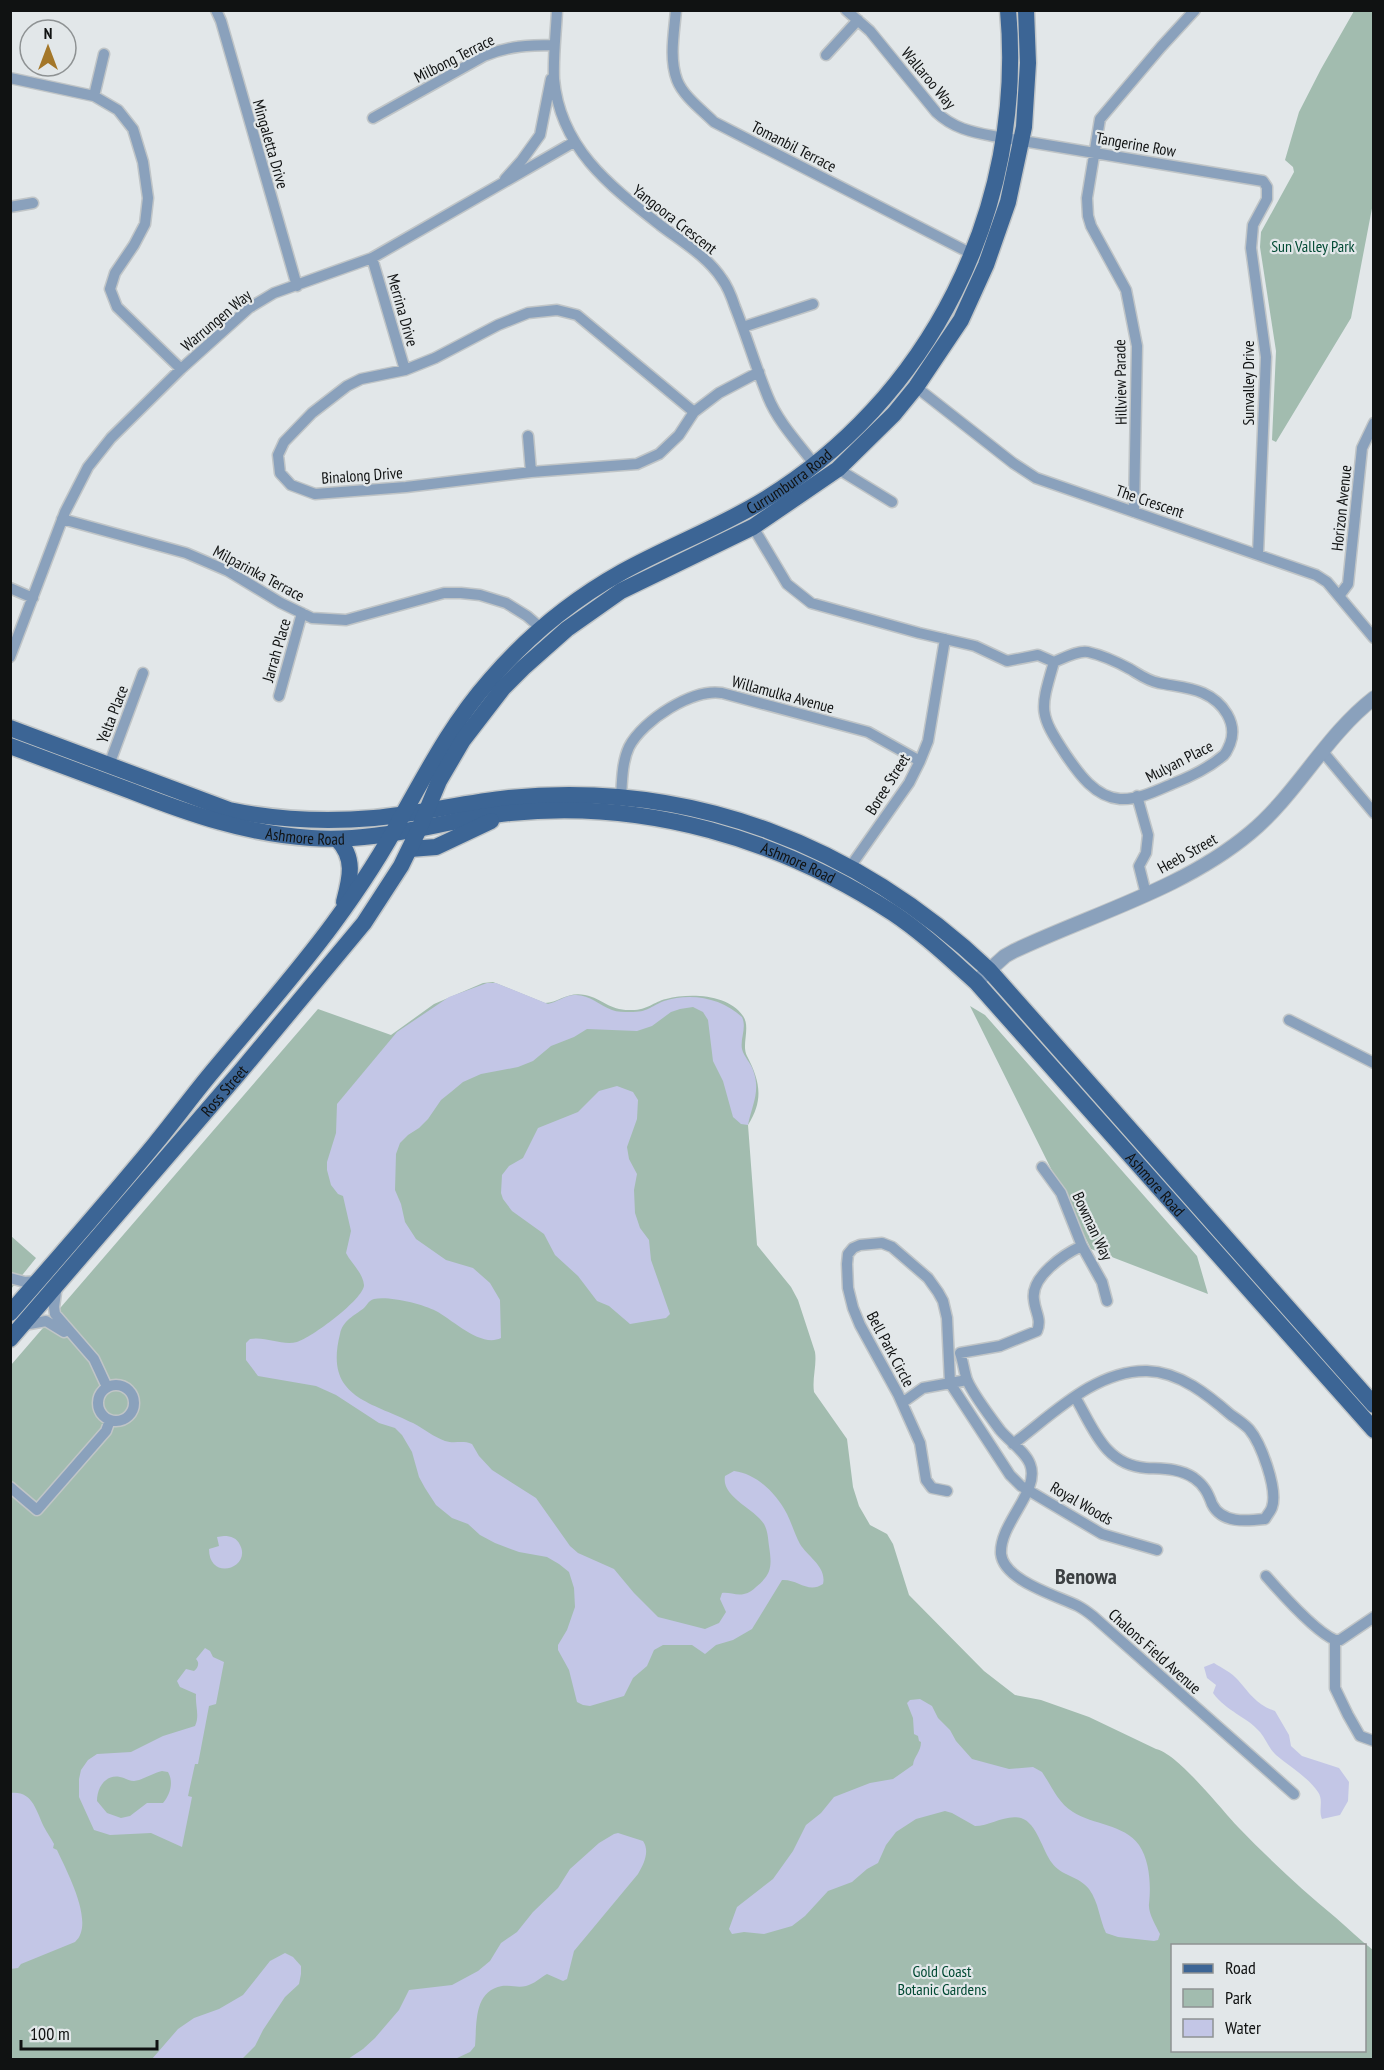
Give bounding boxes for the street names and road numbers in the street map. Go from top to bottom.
street label: Milbong Terrace [410,29,498,87]
street label: Wallaroo Way [897,43,961,113]
street label: Mingaletta Drive [249,97,293,191]
street label: Tomanbil Terrace [748,116,840,176]
street label: Tangerine Row [1094,127,1178,161]
street label: Yangoora Crescent [629,180,722,259]
street label: Merrina Drive [383,271,423,349]
street label: Warrungen Way [177,285,255,355]
street label: Hillview Parade [1109,339,1131,425]
street label: Sunvalley Drive [1238,340,1258,426]
street label: Currumburra Road [743,445,836,518]
street label: Binalong Drive [321,462,403,488]
street label: Horizon Avenue [1327,464,1355,552]
street label: The Crescent [1113,480,1187,522]
street label: Milparinka Terrace [210,541,308,605]
street label: Jarrah Place [257,616,295,685]
street label: Willamulka Avenue [730,671,836,717]
street label: Yelta Place [92,682,132,746]
street label: Mulyan Place [1142,736,1216,786]
street label: Boree Street [860,749,914,818]
street label: Ashmore Road [264,823,345,849]
street label: Heeb Street [1154,828,1221,878]
street label: Ashmore Road [758,837,839,888]
street label: Ross Street [196,1060,252,1120]
street label: Ashmore Road [1122,1148,1189,1220]
street label: Bowman Way [1068,1189,1118,1263]
street label: Bell Park Circle [863,1308,919,1390]
street label: Royal Woods [1047,1477,1117,1529]
street label: Chalons Field Avenue [1104,1604,1206,1698]

